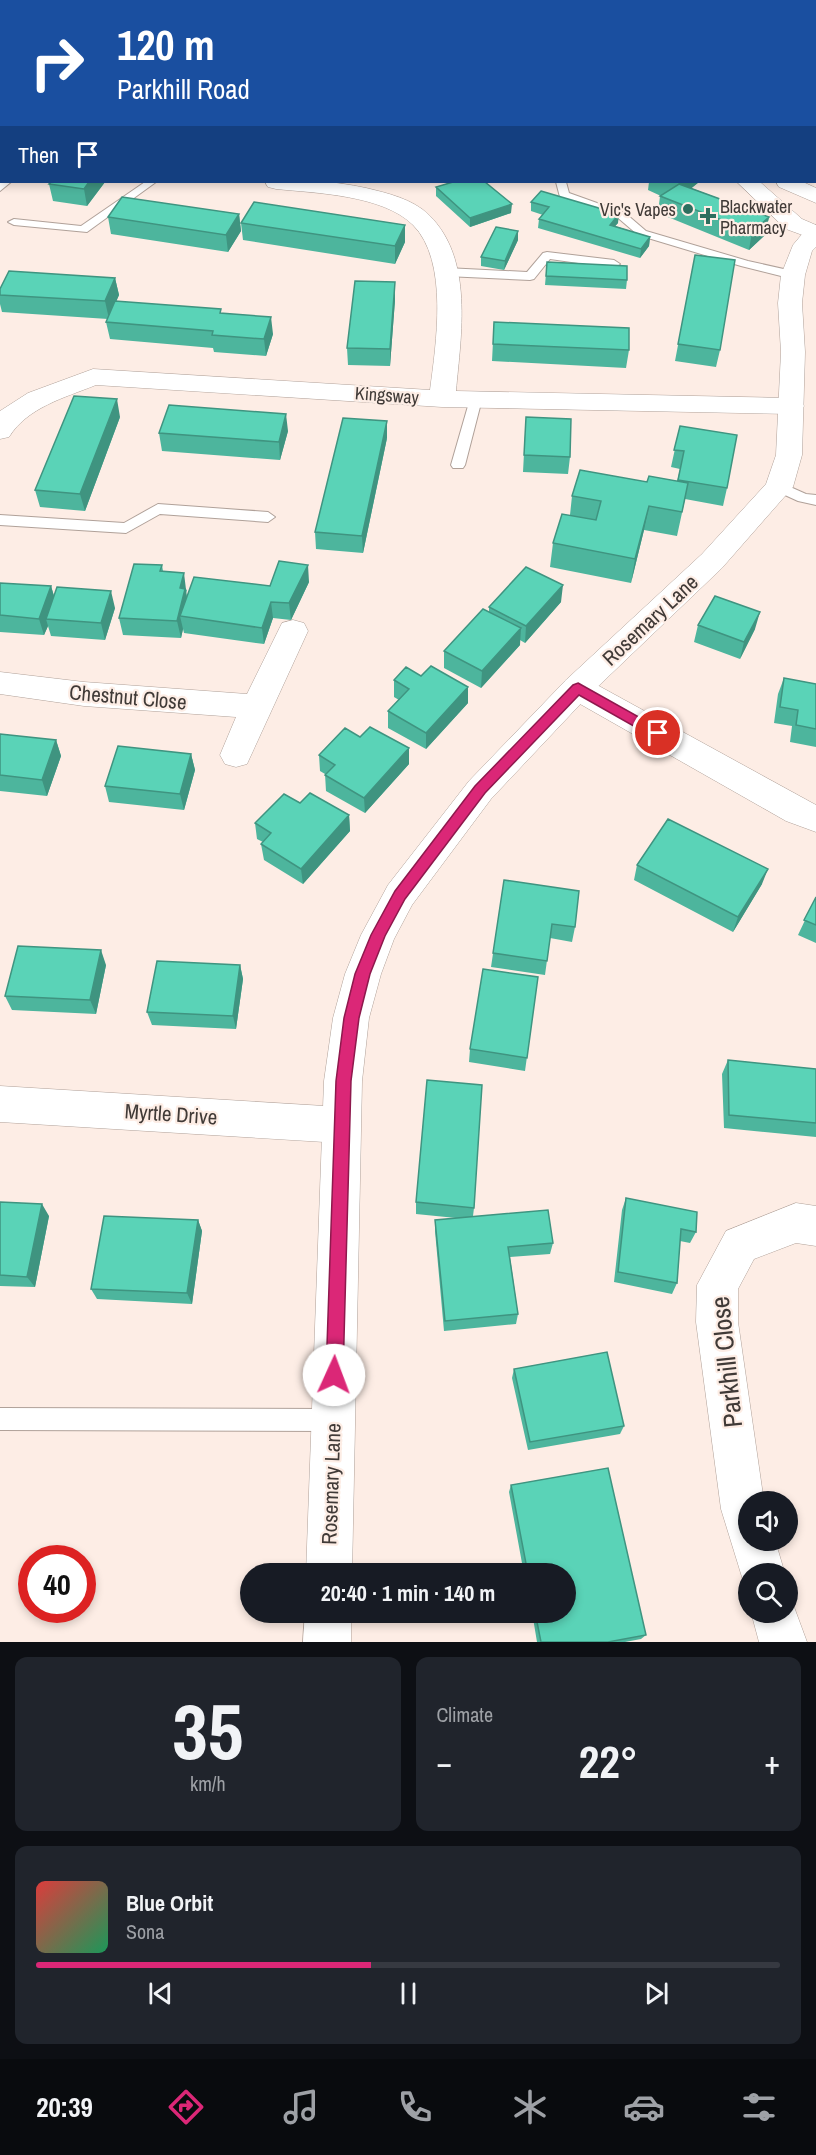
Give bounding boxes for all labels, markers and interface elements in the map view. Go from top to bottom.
text: 120 m [117,17,215,73]
icon: right [18,24,96,102]
text: Parkhill Road [117,71,250,107]
icon: arrive [71,138,104,171]
text: Then [18,140,59,170]
place label: Blackwater Pharmacy [720,194,792,240]
place label: Vic's Vapes [600,197,676,222]
marker: Vic's Vapes [681,202,695,216]
marker: Blackwater Pharmacy [701,209,715,223]
street label: Kingsway [354,380,420,410]
street label: Rosemary Lane [596,568,704,672]
street label: Chestnut Close [68,677,188,717]
pin [632,707,683,758]
icon: arrive [641,716,674,749]
street label: Myrtle Drive [124,1096,218,1132]
street label: Parkhill Close [702,1295,750,1429]
position arrow [302,1343,366,1407]
street label: Rosemary Lane [314,1423,348,1545]
map controls [738,1491,798,1623]
button: sound [738,1491,798,1551]
speed limit sign: 40 [18,1545,96,1623]
button: search [738,1563,798,1623]
text: 20:40 · 1 min · 140 m [321,1578,495,1608]
text: 35 [172,1678,243,1783]
text: Climate [437,1701,493,1728]
text: 22° [579,1731,638,1792]
text: − [437,1740,452,1784]
text: + [764,1740,780,1784]
text: km/h [190,1770,226,1797]
text: Blue Orbit [126,1888,213,1918]
text: Sona [126,1918,164,1945]
icon: previous [144,1977,177,2010]
icon: pause [392,1977,425,2010]
icon: next [640,1977,673,2010]
icon: directions [165,2086,207,2128]
icon: music [280,2086,322,2128]
icon: phone [394,2086,436,2128]
icon: climate [509,2086,551,2128]
icon: car [623,2086,665,2128]
icon: filters [738,2086,780,2128]
text: 20:39 [36,2089,93,2125]

